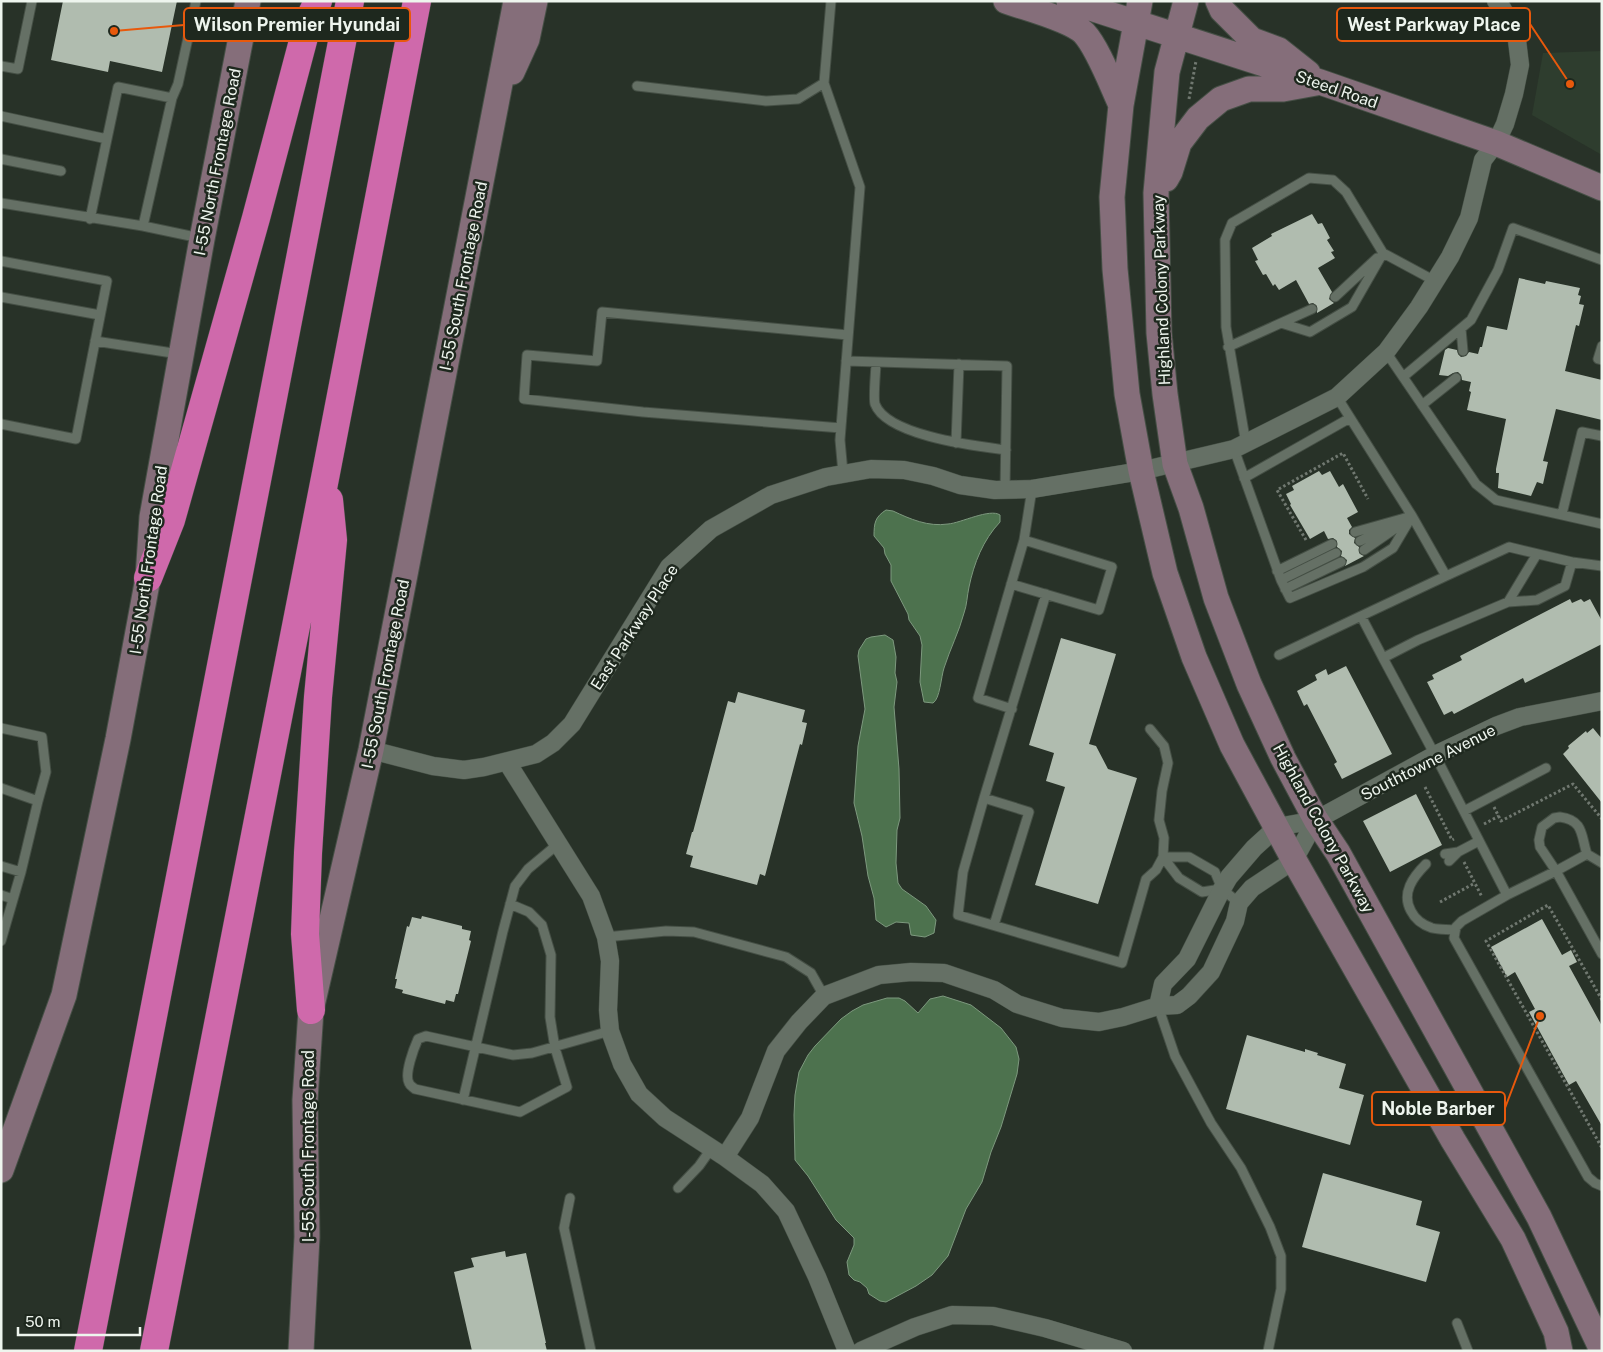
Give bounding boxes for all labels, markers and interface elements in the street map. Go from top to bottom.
callout: Wilson Premier Hyundai [184,8,410,41]
callout: West Parkway Place [1337,8,1530,41]
text: Wilson Premier Hyundai [194,14,400,35]
text: West Parkway Place [1347,14,1521,35]
street label: I-55 North Frontage Road [190,67,245,257]
street label: Steed Road [1293,67,1381,112]
street label: I-55 South Frontage Road [436,180,491,372]
street label: Highland Colony Parkway [1149,194,1174,385]
street label: I-55 North Frontage Road [126,465,171,656]
street label: East Parkway Place [587,561,682,694]
street label: I-55 South Frontage Road [358,578,413,770]
street label: Southtowne Avenue [1358,720,1499,805]
street label: Highland Colony Parkway [1269,740,1378,916]
street label: I-55 South Frontage Road [299,1050,318,1242]
callout: Noble Barber [1372,1092,1505,1125]
text: Noble Barber [1381,1098,1495,1119]
scale bar [18,1304,140,1336]
text: 50 m [25,1313,60,1330]

